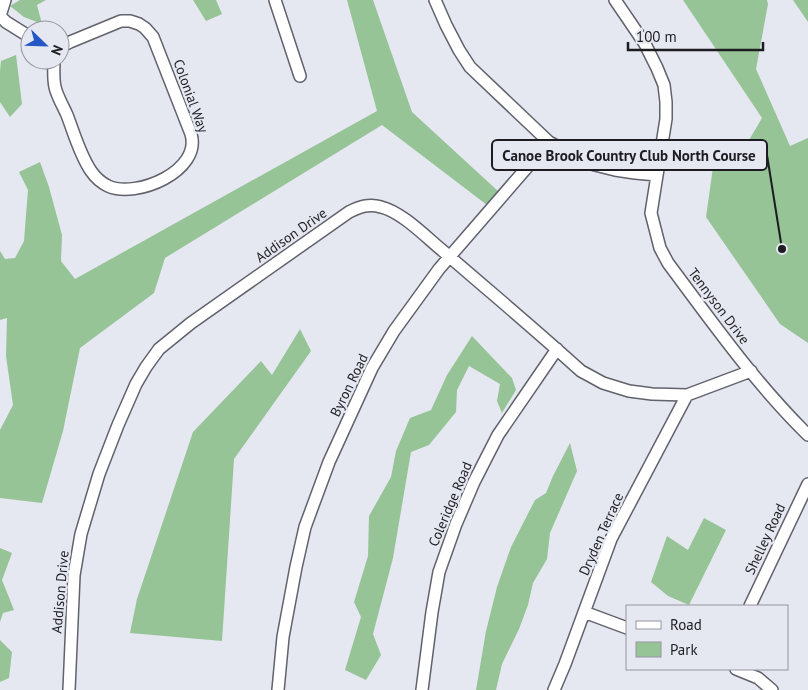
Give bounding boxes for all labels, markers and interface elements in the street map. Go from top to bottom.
north arrow [20,20,70,70]
scale bar [628,20,763,52]
text: 100 m [636,27,677,46]
text: N [47,42,67,58]
street label: Colonial Way [169,57,213,136]
callout: Canoe Brook Country Club North Course [492,140,767,170]
text: Canoe Brook Country Club North Course [502,146,756,165]
street label: Addison Drive [252,204,330,266]
street label: Tennyson Drive [684,264,754,348]
street label: Byron Road [326,350,372,420]
street label: Coleridge Road [424,459,476,549]
street label: Dryden Terrace [575,490,627,578]
street label: Shelley Road [741,500,789,578]
street label: Addison Drive [47,550,73,634]
legend [626,605,788,670]
text: Road [670,615,702,634]
text: Park [670,640,698,659]

